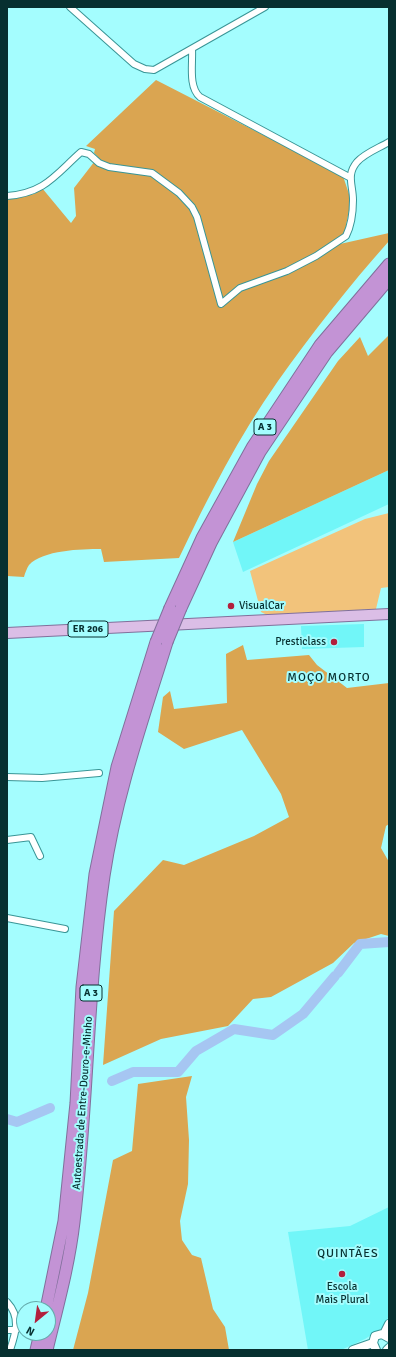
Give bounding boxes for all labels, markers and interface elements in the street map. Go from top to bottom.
road number: A 3 [254,419,276,435]
place label: VisualCar [239,599,284,613]
marker: VisualCar [226,601,236,611]
road number: ER 206 [68,621,108,637]
place label: Presticlass [275,635,326,649]
marker: Presticlass [329,637,339,647]
district label: MOÇO MORTO [287,671,371,685]
road number: A 3 [80,985,102,1001]
street label: Autoestrada de Entre-Douro-e-Minho [70,1016,96,1190]
district label: QUINTÃES [317,1247,379,1261]
marker: Escola Mais Plural [337,1269,347,1279]
place label: Escola Mais Plural [316,1280,368,1306]
north arrow [16,1301,56,1341]
text: N [24,1324,37,1339]

